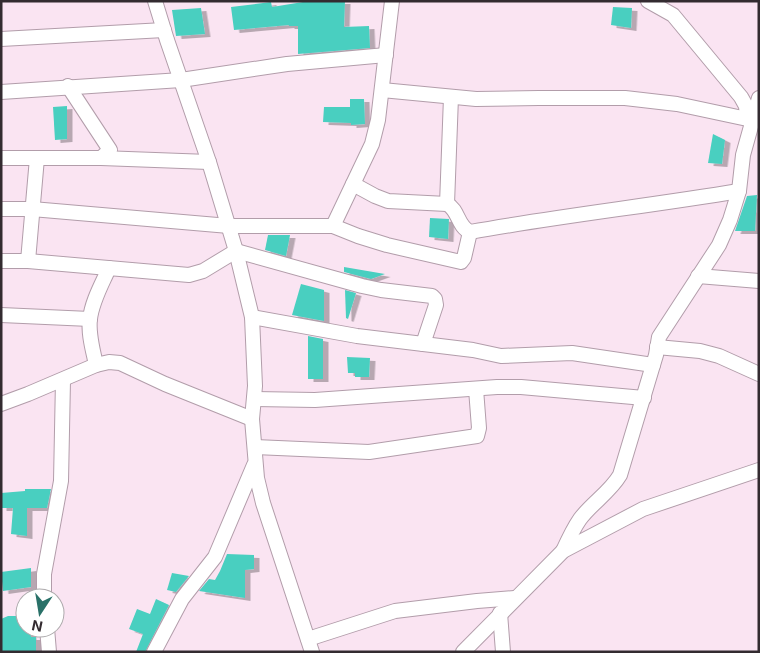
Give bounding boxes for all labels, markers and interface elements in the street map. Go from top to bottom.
north arrow [15,588,65,638]
text: N [30,617,44,636]

